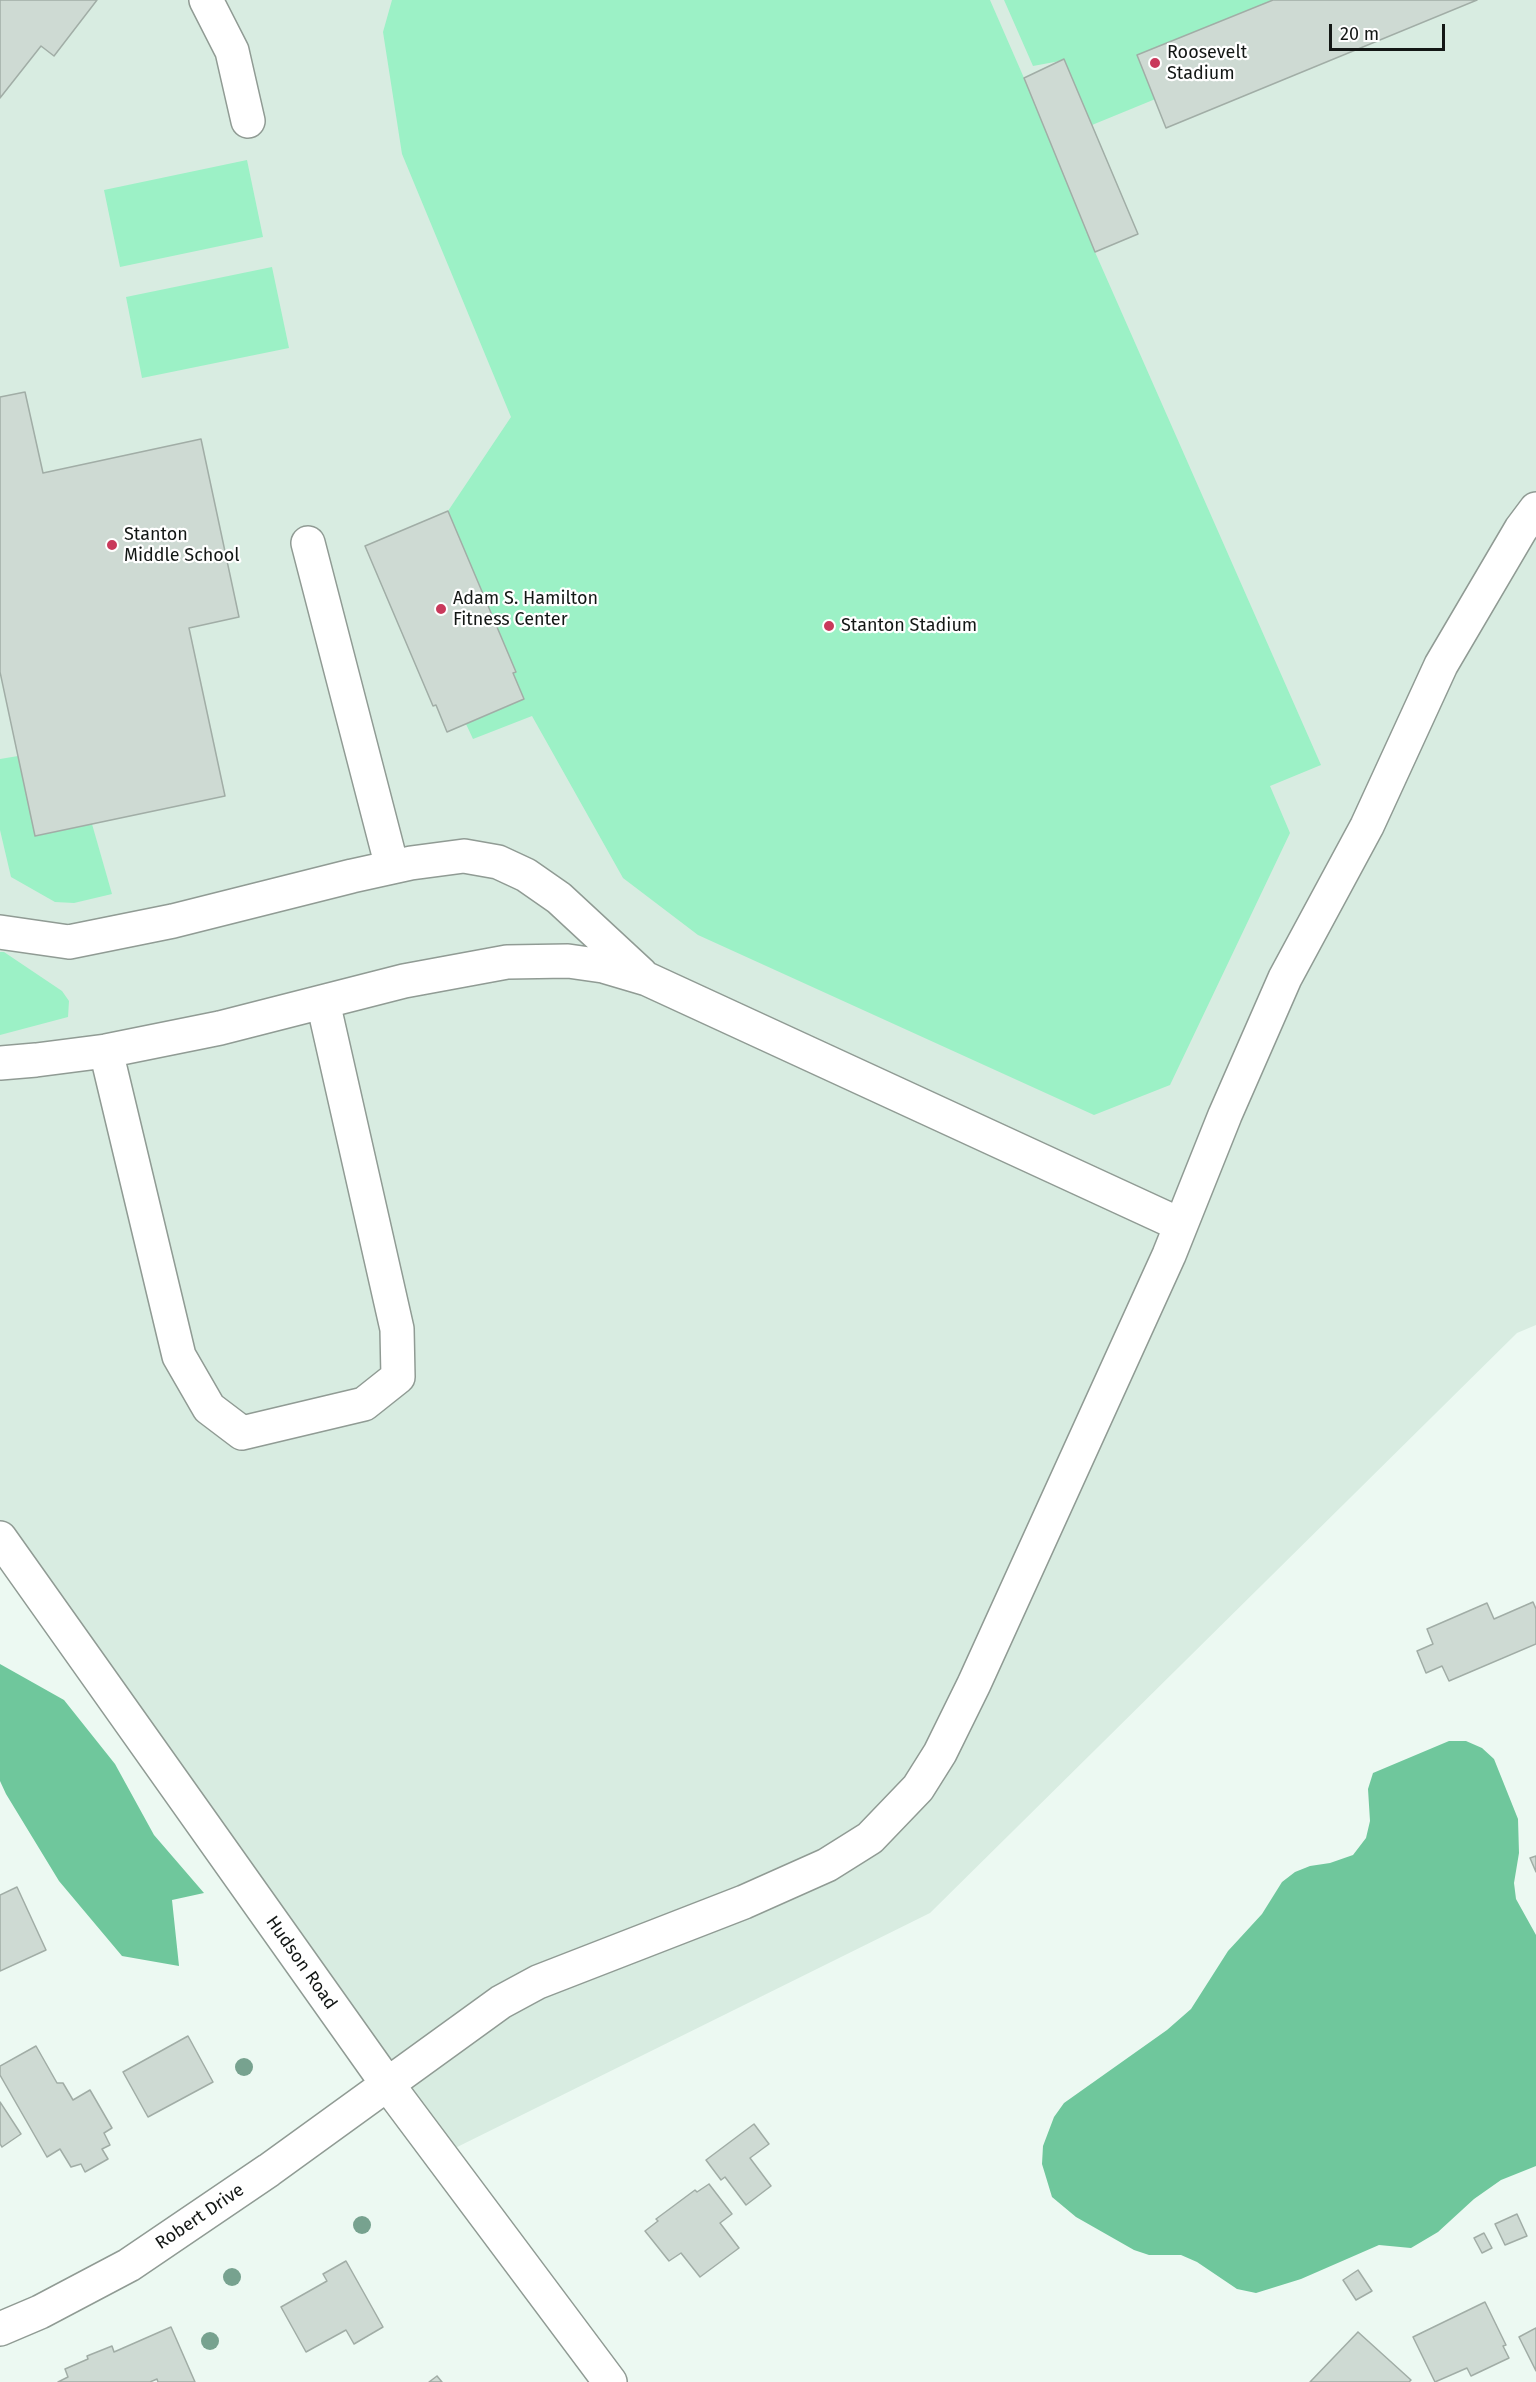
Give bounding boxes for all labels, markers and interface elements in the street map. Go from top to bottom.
scale bar [1332,12,1448,50]
text: 20 m [1340,23,1379,45]
place label: Roosevelt Stadium [1167,42,1247,84]
marker: Roosevelt Stadium [1148,56,1162,70]
place label: Stanton Middle School [124,524,240,566]
marker: Stanton Middle School [105,538,119,552]
place label: Adam S. Hamilton Fitness Center [453,588,598,630]
marker: Adam S. Hamilton Fitness Center [434,602,448,616]
place label: Stanton Stadium [841,615,977,637]
marker: Stanton Stadium [822,619,836,633]
street label: Hudson Road [261,1912,341,2014]
street label: Robert Drive [152,2180,248,2254]

